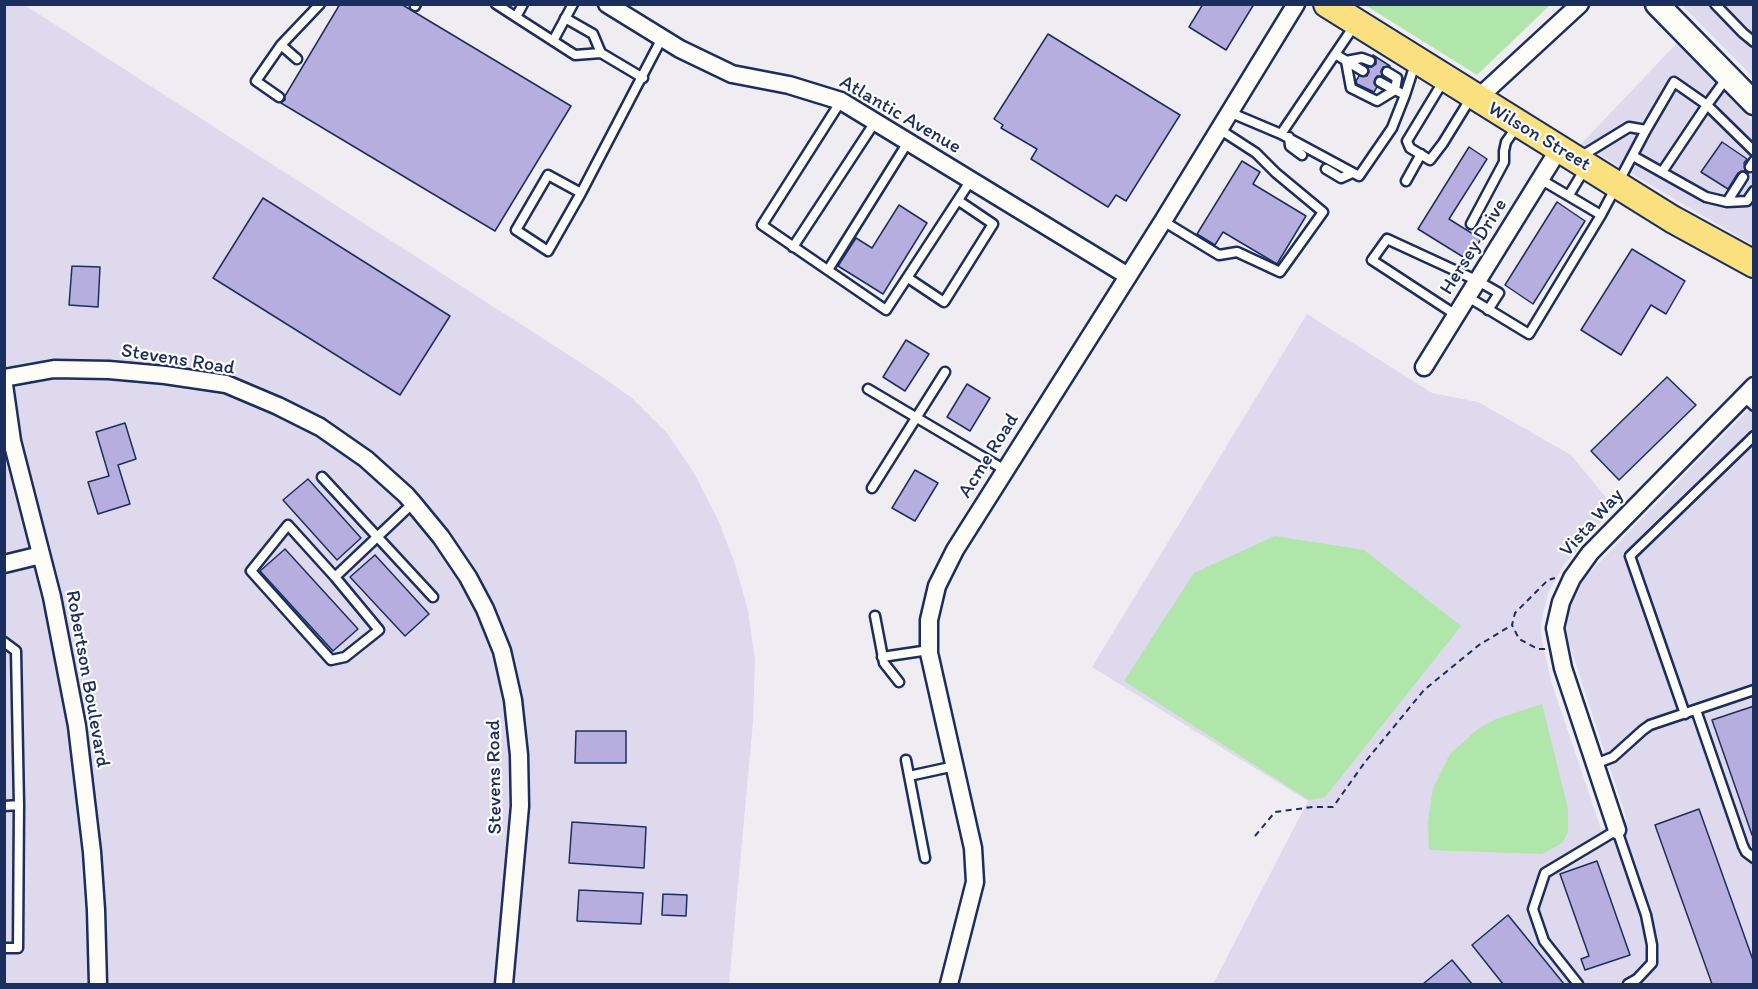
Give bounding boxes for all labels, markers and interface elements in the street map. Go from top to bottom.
street label: Atlantic Avenue [835,70,965,160]
street label: Wilson Street [1483,97,1595,177]
street label: Hersey Drive [1435,195,1513,299]
street label: Stevens Road [119,339,237,381]
street label: Acme Road [954,409,1024,503]
street label: Vista Way [1555,484,1629,562]
street label: Robertson Boulevard [60,589,114,769]
street label: Stevens Road [482,719,508,835]

